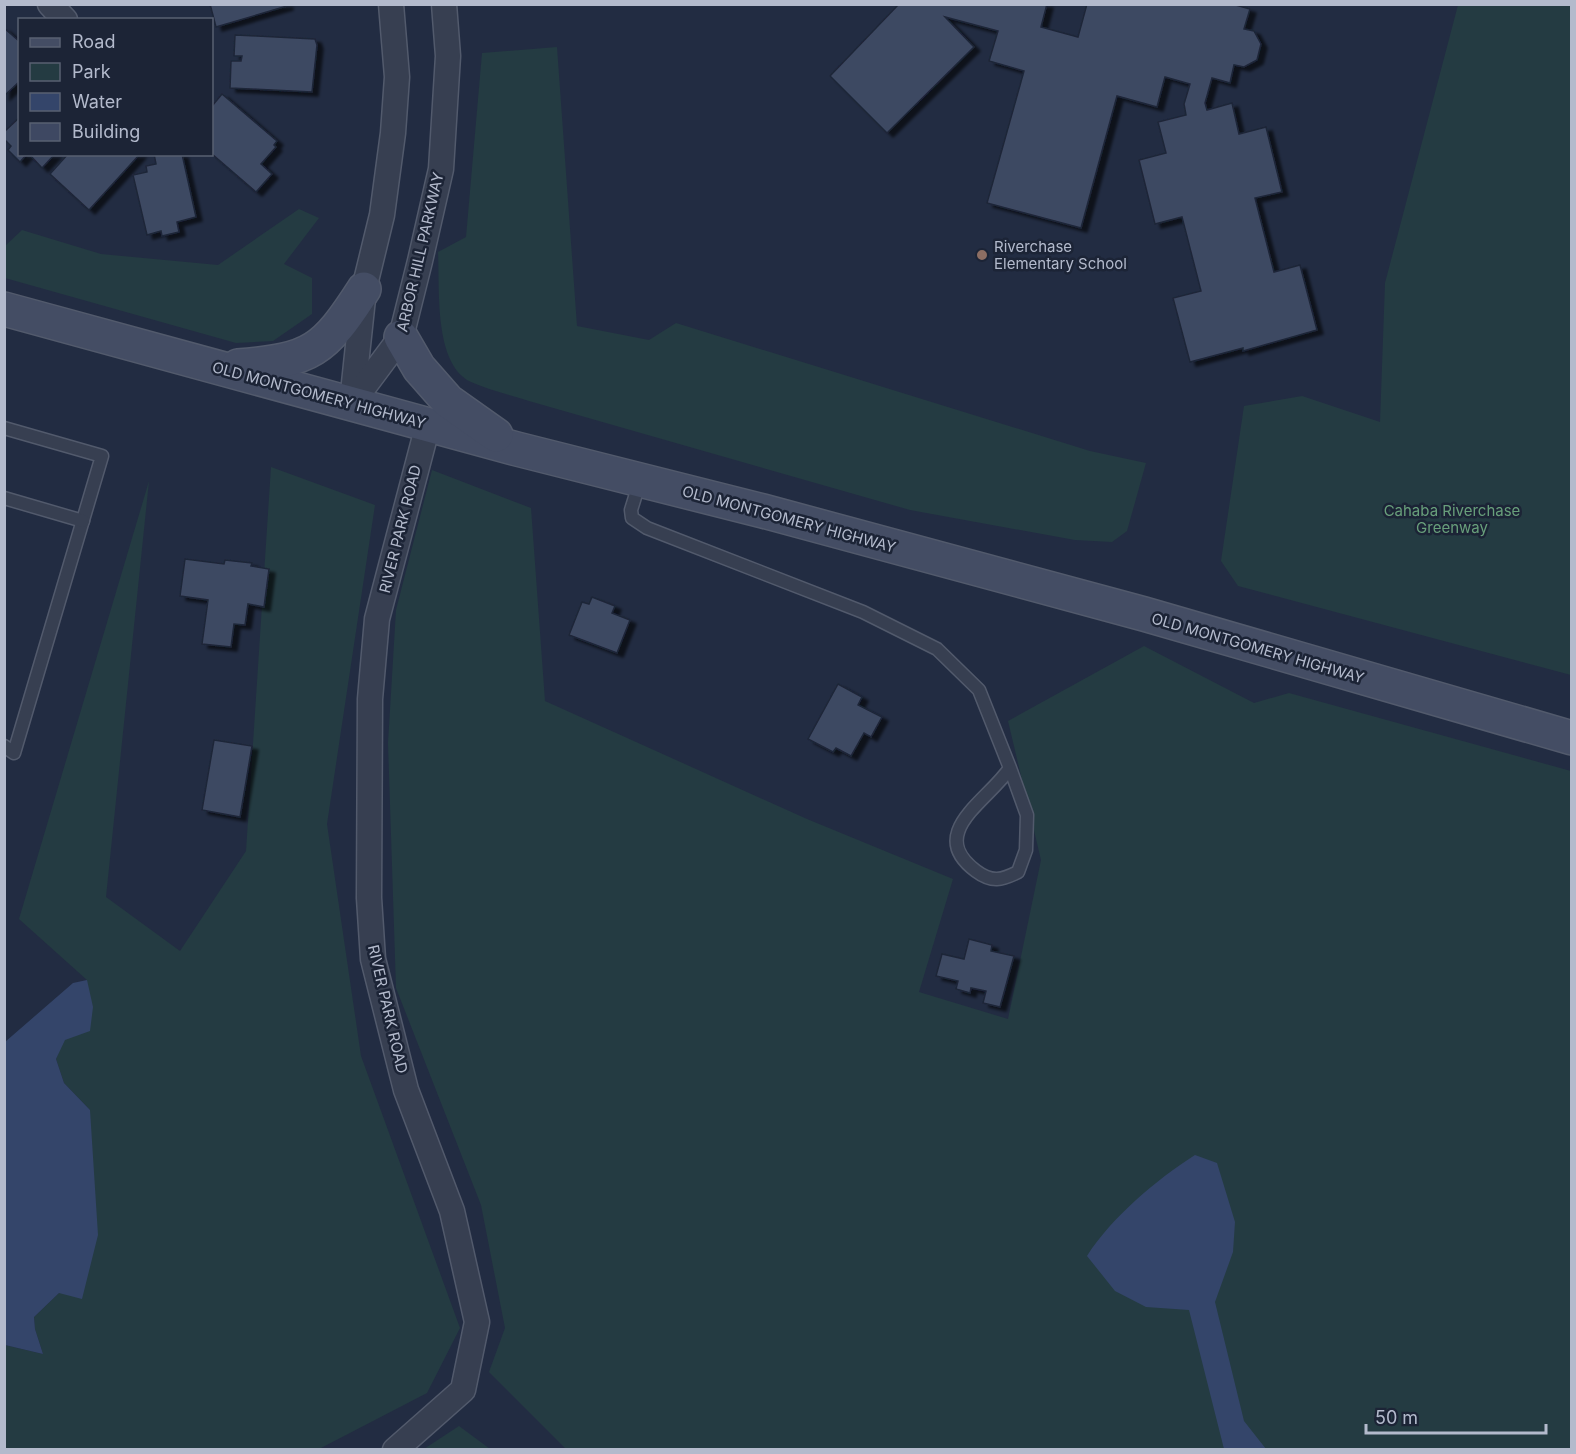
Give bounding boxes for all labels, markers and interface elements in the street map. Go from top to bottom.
legend [18,18,213,156]
text: Road [72,31,115,52]
text: Park [72,61,111,82]
text: Water [72,91,122,112]
text: Building [72,121,140,142]
street label: ARBOR HILL PARKWAY [392,170,448,334]
place label: Riverchase Elementary School [994,237,1127,273]
marker: Riverchase Elementary School [975,248,989,262]
street label: OLD MONTGOMERY HIGHWAY [210,357,428,433]
street label: RIVER PARK ROAD [375,463,425,595]
street label: OLD MONTGOMERY HIGHWAY [680,481,898,557]
park label: Cahaba Riverchase Greenway [1384,501,1520,537]
street label: OLD MONTGOMERY HIGHWAY [1149,609,1367,687]
street label: RIVER PARK ROAD [364,943,412,1075]
scale bar [1366,1397,1546,1435]
text: 50 m [1375,1407,1418,1428]

